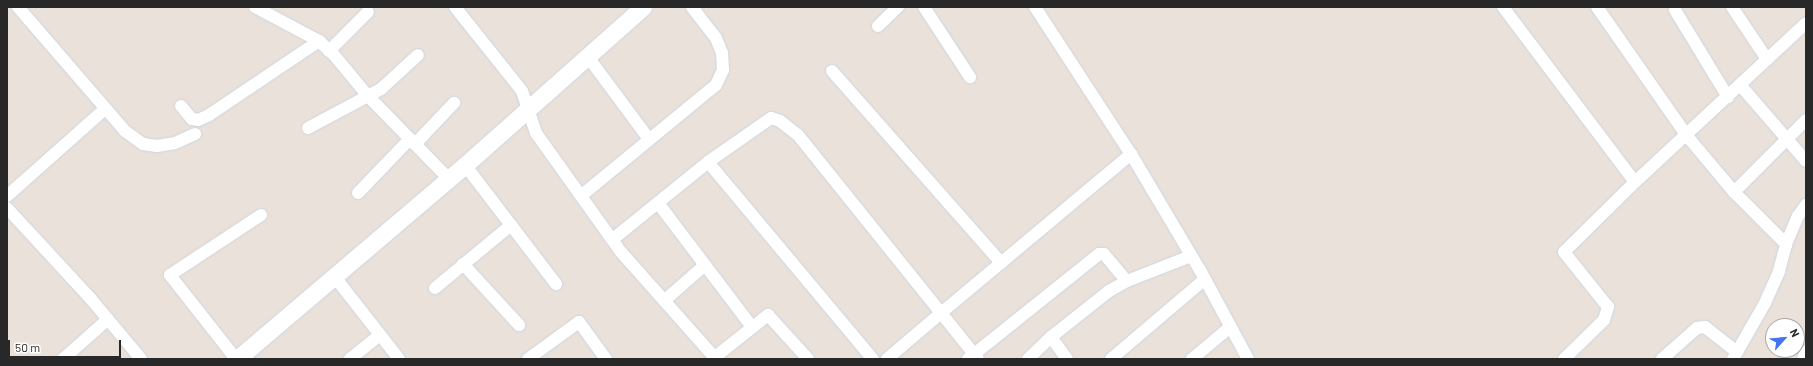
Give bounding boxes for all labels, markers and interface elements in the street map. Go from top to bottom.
north arrow [1765,318,1805,358]
text: N [1788,327,1803,339]
scale bar [10,332,123,358]
text: 50 m [15,340,40,354]

